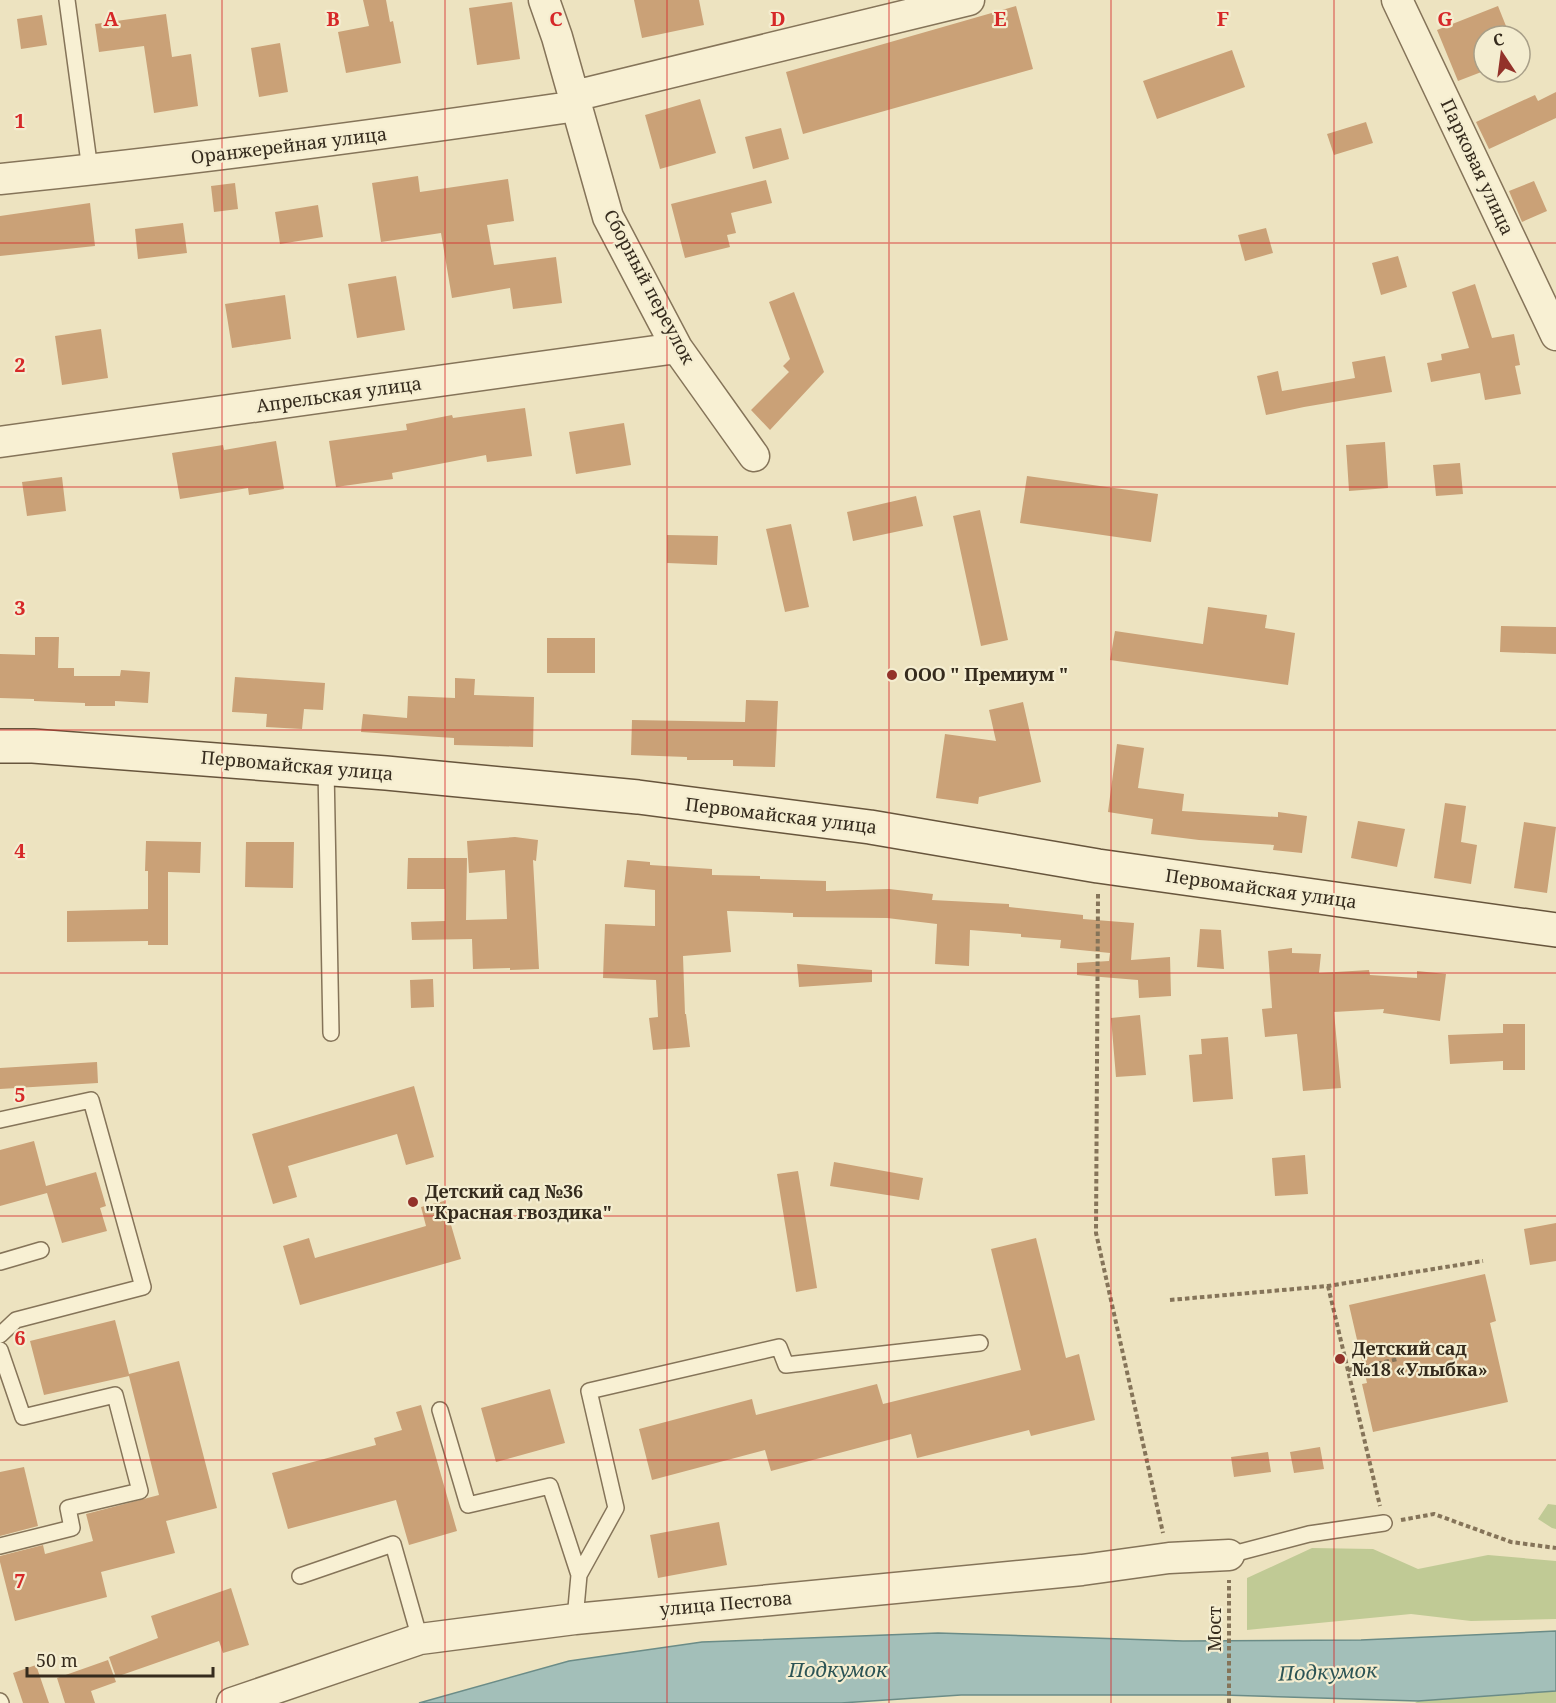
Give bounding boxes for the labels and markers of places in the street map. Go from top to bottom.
place label: ООО " Премиум " [904,662,1068,686]
marker: ООО " Премиум " [885,668,899,682]
place label: Детский сад №36 "Красная гвоздика" [425,1179,612,1224]
marker: Детский сад №36 "Красная гвоздика" [406,1195,420,1209]
place label: Детский сад №18 «Улыбка» [1352,1336,1488,1381]
marker: Детский сад №18 «Улыбка» [1333,1352,1347,1366]

